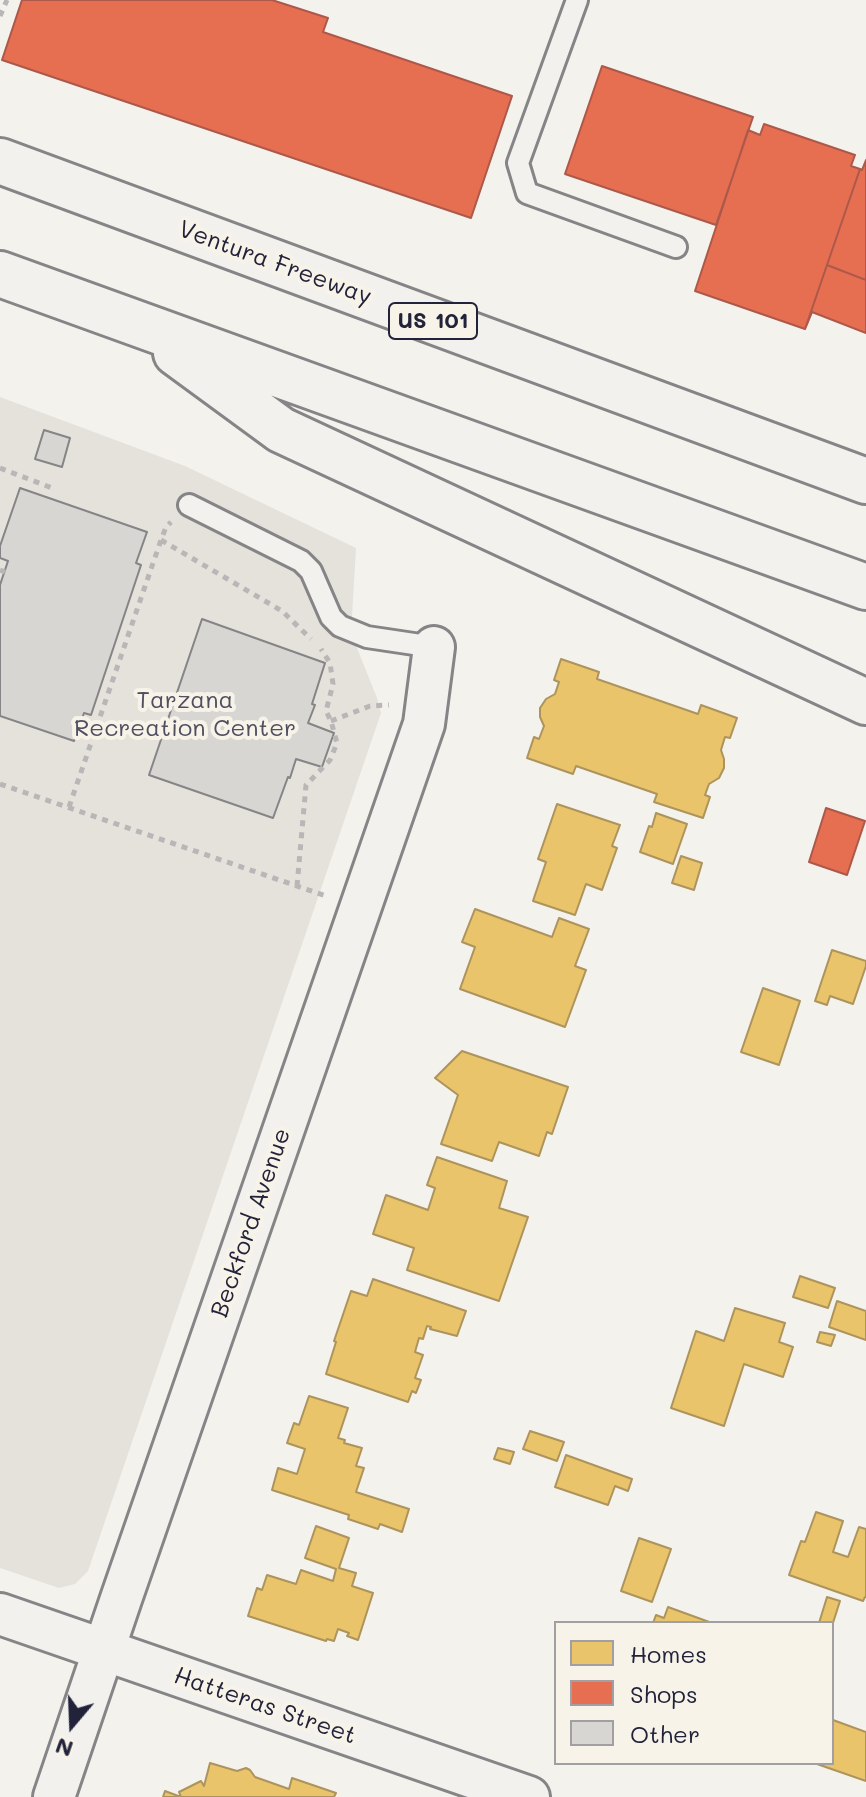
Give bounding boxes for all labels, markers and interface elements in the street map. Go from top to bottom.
street label: Ventura Freeway [175,215,375,311]
road number: US 101 [389,303,477,339]
park label: Tarzana Recreation Center [74,687,296,743]
street label: Beckford Avenue [205,1125,297,1321]
legend [554,1621,834,1765]
text: Homes [630,1638,707,1669]
street label: Hatteras Street [170,1661,360,1751]
text: Shops [630,1678,698,1709]
north arrow [32,1685,112,1765]
text: Other [630,1718,700,1749]
text: N [51,1732,77,1765]

